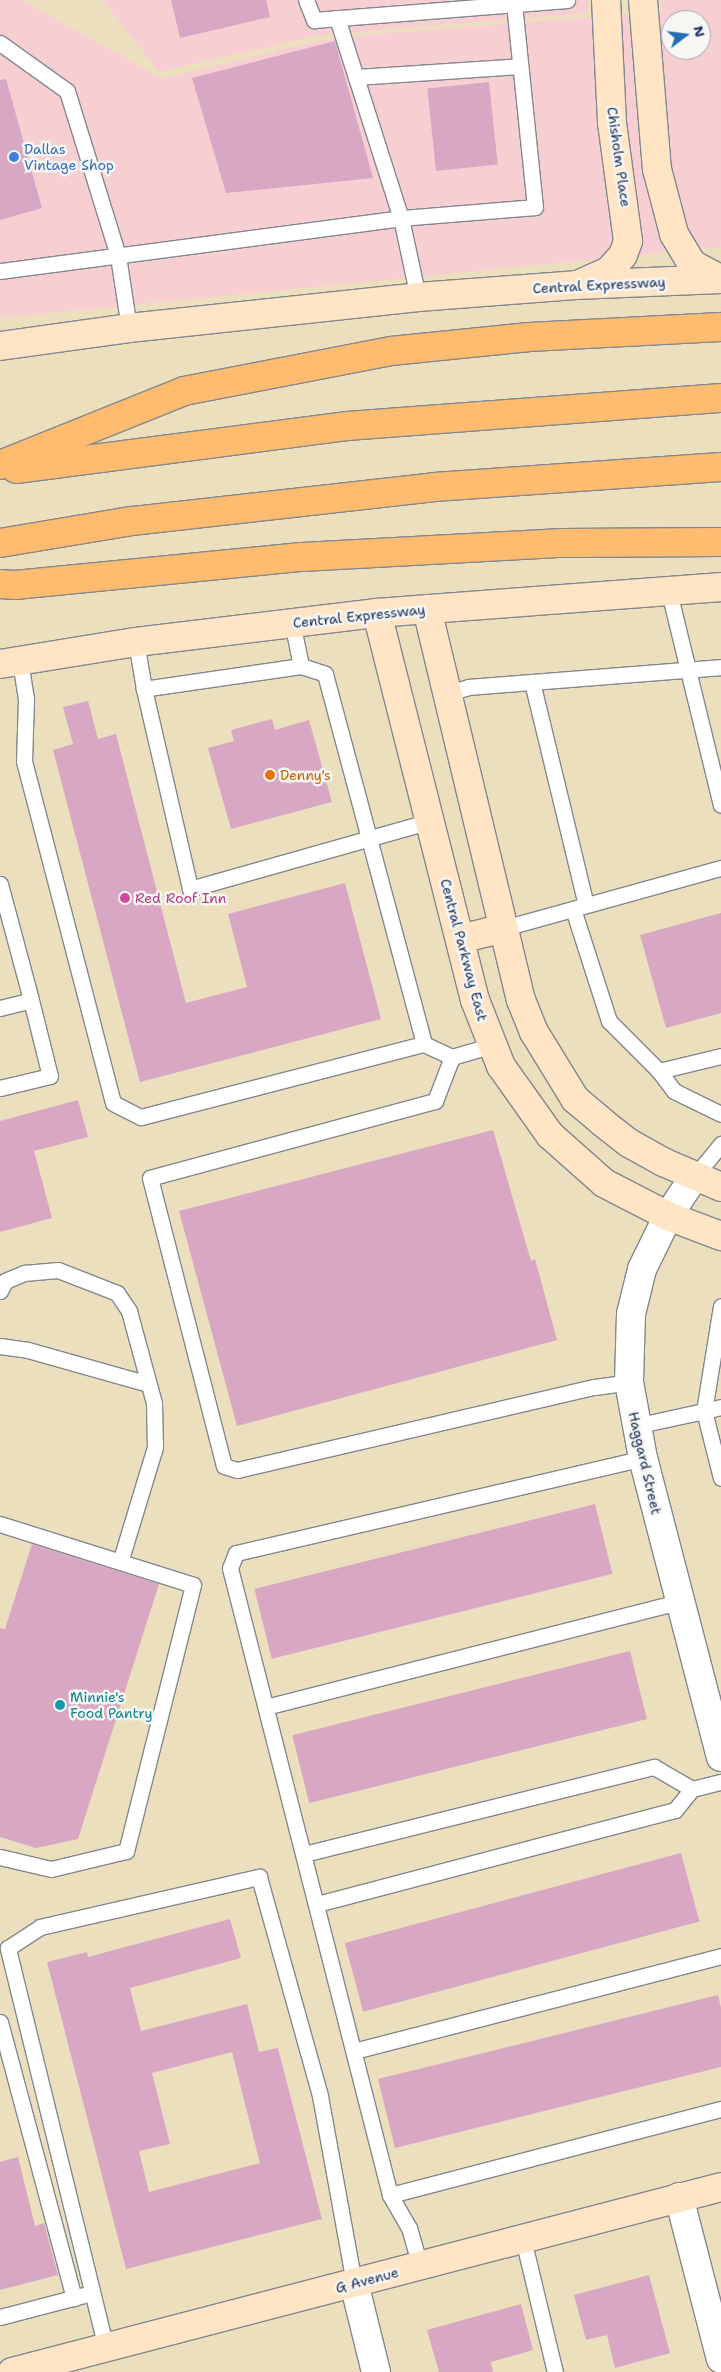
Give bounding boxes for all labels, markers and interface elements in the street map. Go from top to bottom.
north arrow [661,10,711,60]
text: N [689,24,710,39]
street label: Chisholm Place [604,106,634,208]
place label: Dallas Vintage Shop [24,141,114,174]
marker: Dallas Vintage Shop [8,151,20,163]
street label: Central Expressway [532,273,666,297]
street label: Central Expressway [292,601,426,631]
place label: Denny's [280,767,331,783]
marker: Denny's [264,769,276,781]
street label: Central Parkway East [437,877,491,1023]
place label: Red Roof Inn [135,890,226,906]
marker: Red Roof Inn [119,892,131,904]
street label: Haggard Street [625,1410,665,1516]
place label: Minnie's Food Pantry [70,1689,153,1721]
marker: Minnie's Food Pantry [54,1699,66,1711]
street label: G Avenue [334,2264,400,2296]

